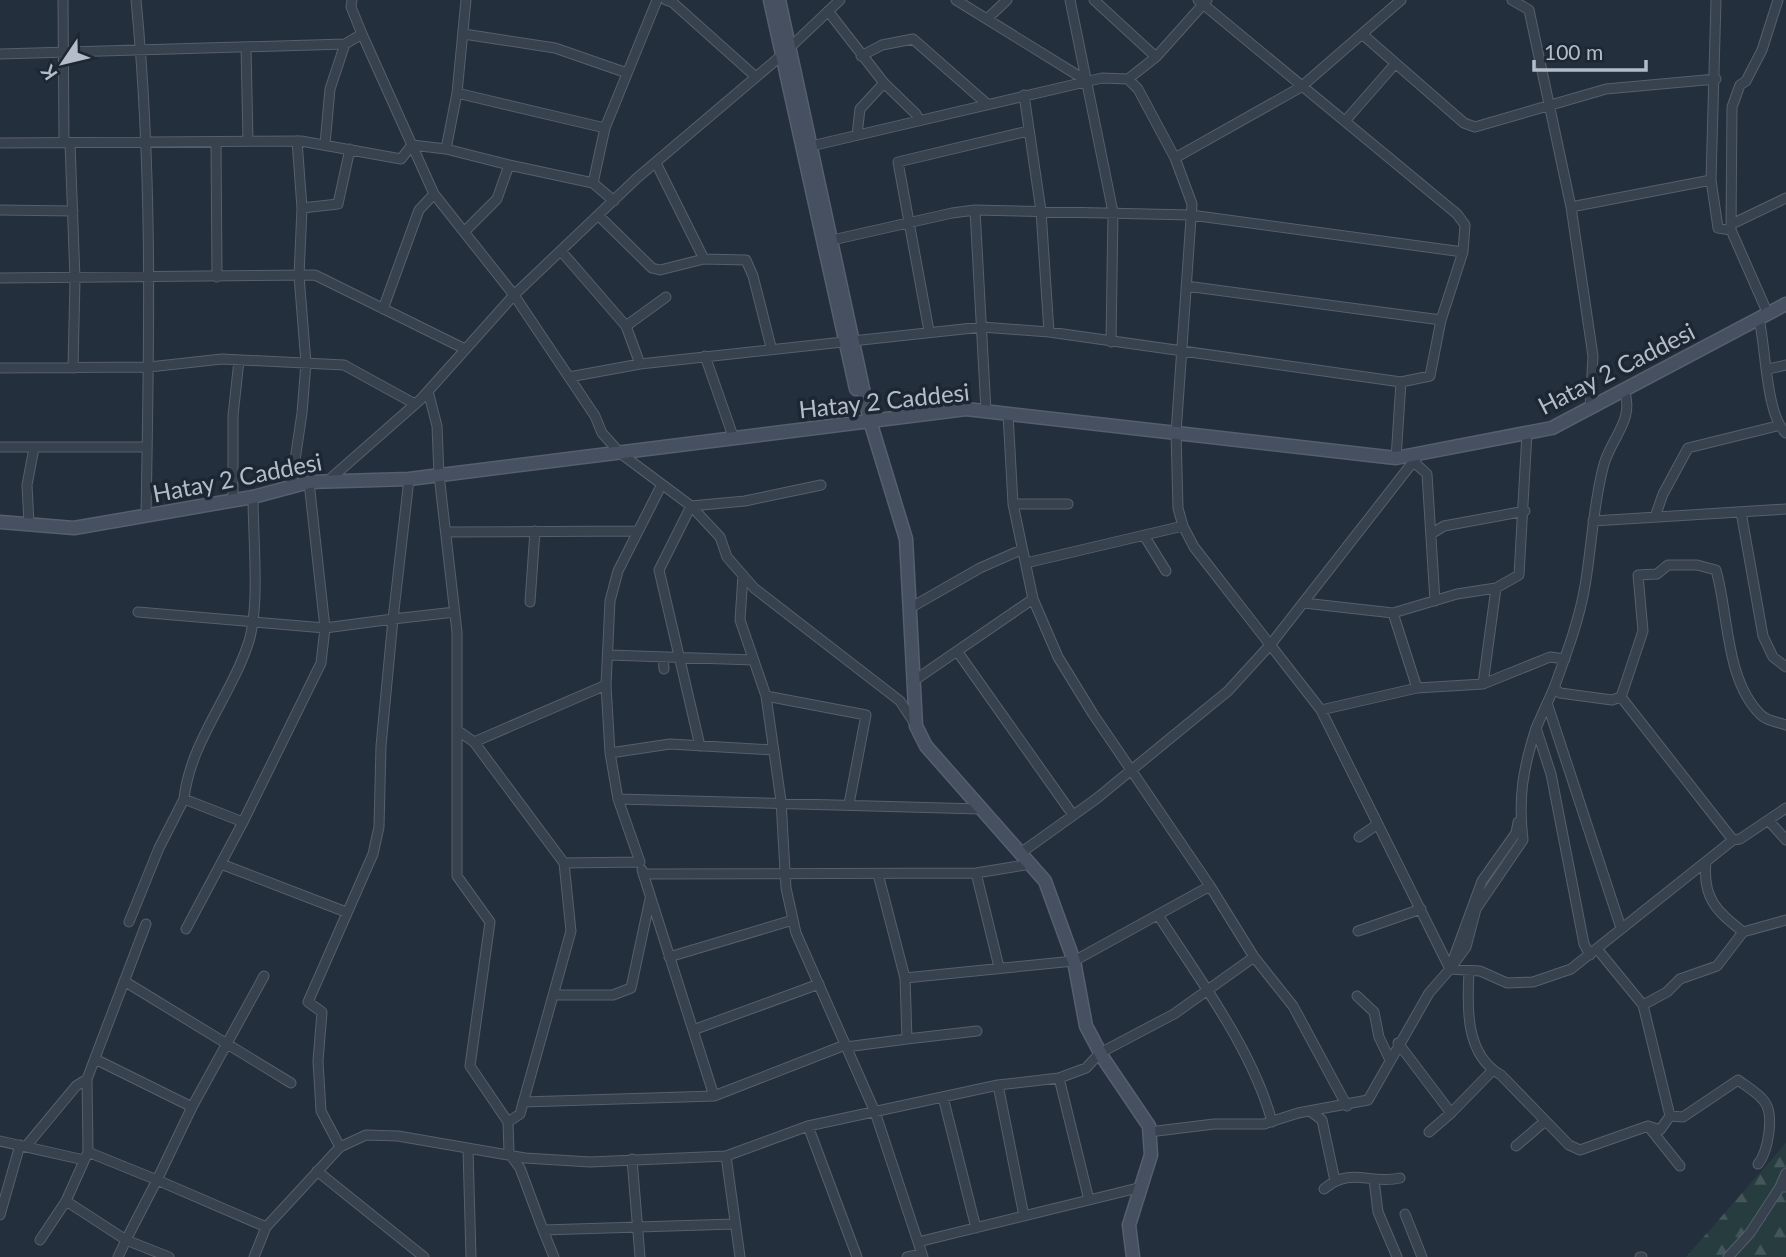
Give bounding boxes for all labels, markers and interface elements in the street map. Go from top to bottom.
north arrow [28,28,98,98]
scale bar [1534,28,1646,72]
text: 100 m [1544,39,1603,64]
text: K [35,60,62,85]
street label: Hatay 2 Caddesi [1533,316,1699,420]
street label: Hatay 2 Caddesi [797,377,971,423]
street label: Hatay 2 Caddesi [150,446,324,508]

